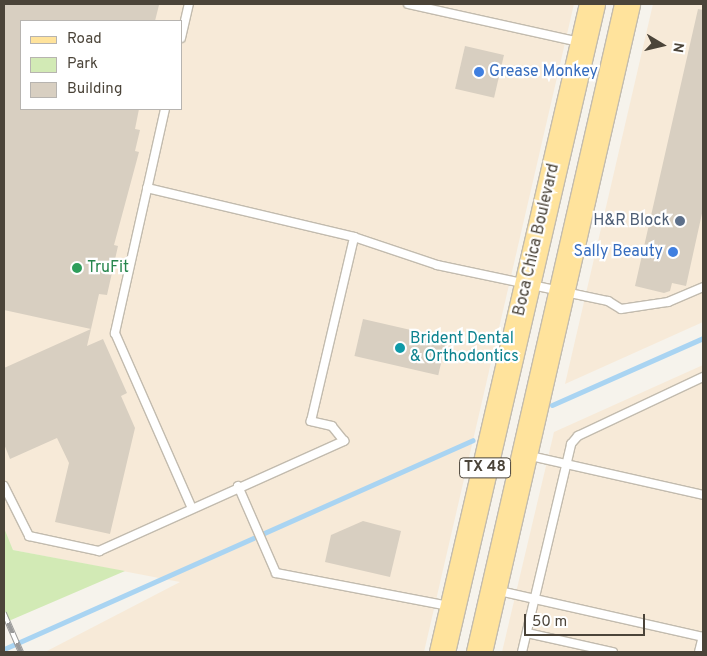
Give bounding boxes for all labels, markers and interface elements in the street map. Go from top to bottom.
legend [20,20,182,110]
north arrow [637,20,687,70]
text: Road [67,30,102,49]
text: N [668,41,686,54]
text: Park [67,55,98,74]
place label: Grease Monkey [489,62,598,82]
marker: Grease Monkey [473,66,485,78]
text: Building [67,80,122,99]
street label: Boca Chica Boulevard [510,162,564,318]
place label: H&R Block [593,211,670,231]
marker: H&R Block [674,215,686,227]
place label: Sally Beauty [574,242,663,262]
marker: Sally Beauty [667,246,679,258]
place label: TruFit [87,258,129,278]
marker: TruFit [71,262,83,274]
place label: Brident Dental & Orthodontics [410,329,519,367]
marker: Brident Dental & Orthodontics [394,342,406,354]
road number: TX 48 [459,456,511,480]
scale bar [527,604,648,636]
text: 50 m [532,613,567,632]

